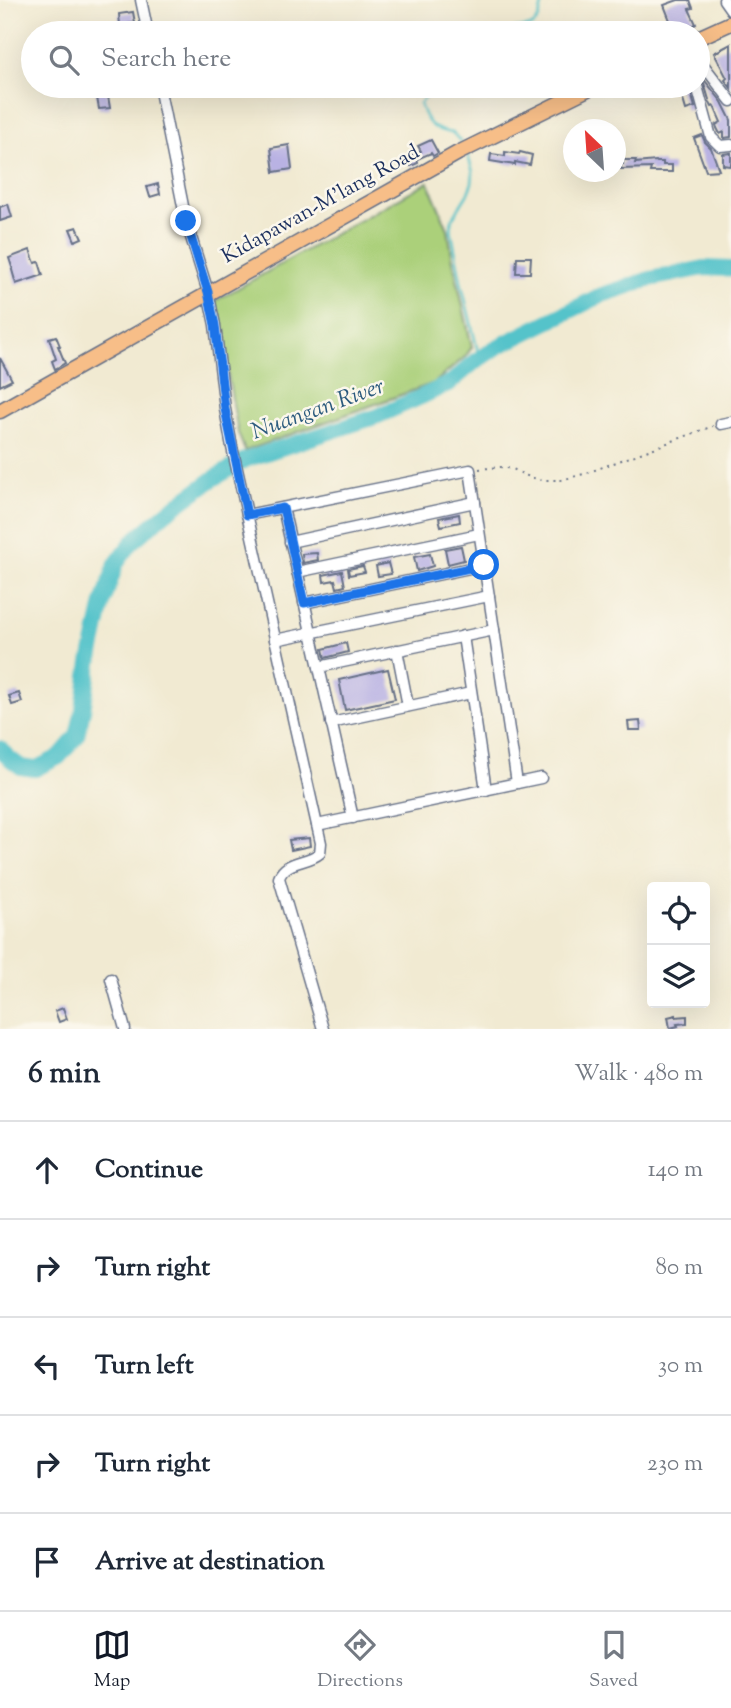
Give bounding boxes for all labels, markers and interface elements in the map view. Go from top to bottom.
search box [21,21,710,98]
icon: search [45,41,83,79]
text: Search here [101,41,231,78]
north arrow [563,119,626,182]
street label: Kidapawan-M'lang Road [216,138,426,272]
route end [170,205,201,236]
water label: Nuangan River [247,371,389,449]
route start [468,549,499,580]
map controls [647,882,710,1008]
button: locate [647,882,710,945]
button: layers [647,945,710,1008]
text: 6 min [28,1053,100,1096]
text: Walk · 480 m [574,1058,703,1091]
icon: ahead [28,1151,66,1189]
text: Continue [95,1152,203,1189]
text: 140 m [648,1154,703,1187]
icon: right [28,1249,66,1287]
text: Turn right [95,1250,210,1287]
text: 80 m [655,1252,703,1285]
icon: left [28,1347,66,1385]
text: Turn left [95,1348,194,1385]
text: 30 m [658,1350,703,1383]
icon: right [28,1445,66,1483]
text: Turn right [95,1446,210,1483]
text: 230 m [647,1448,703,1481]
icon: arrive [28,1543,66,1581]
text: Arrive at destination [95,1544,325,1581]
tab: Map [93,1626,131,1695]
tab: Directions [317,1626,403,1695]
tab: Saved [589,1626,638,1695]

